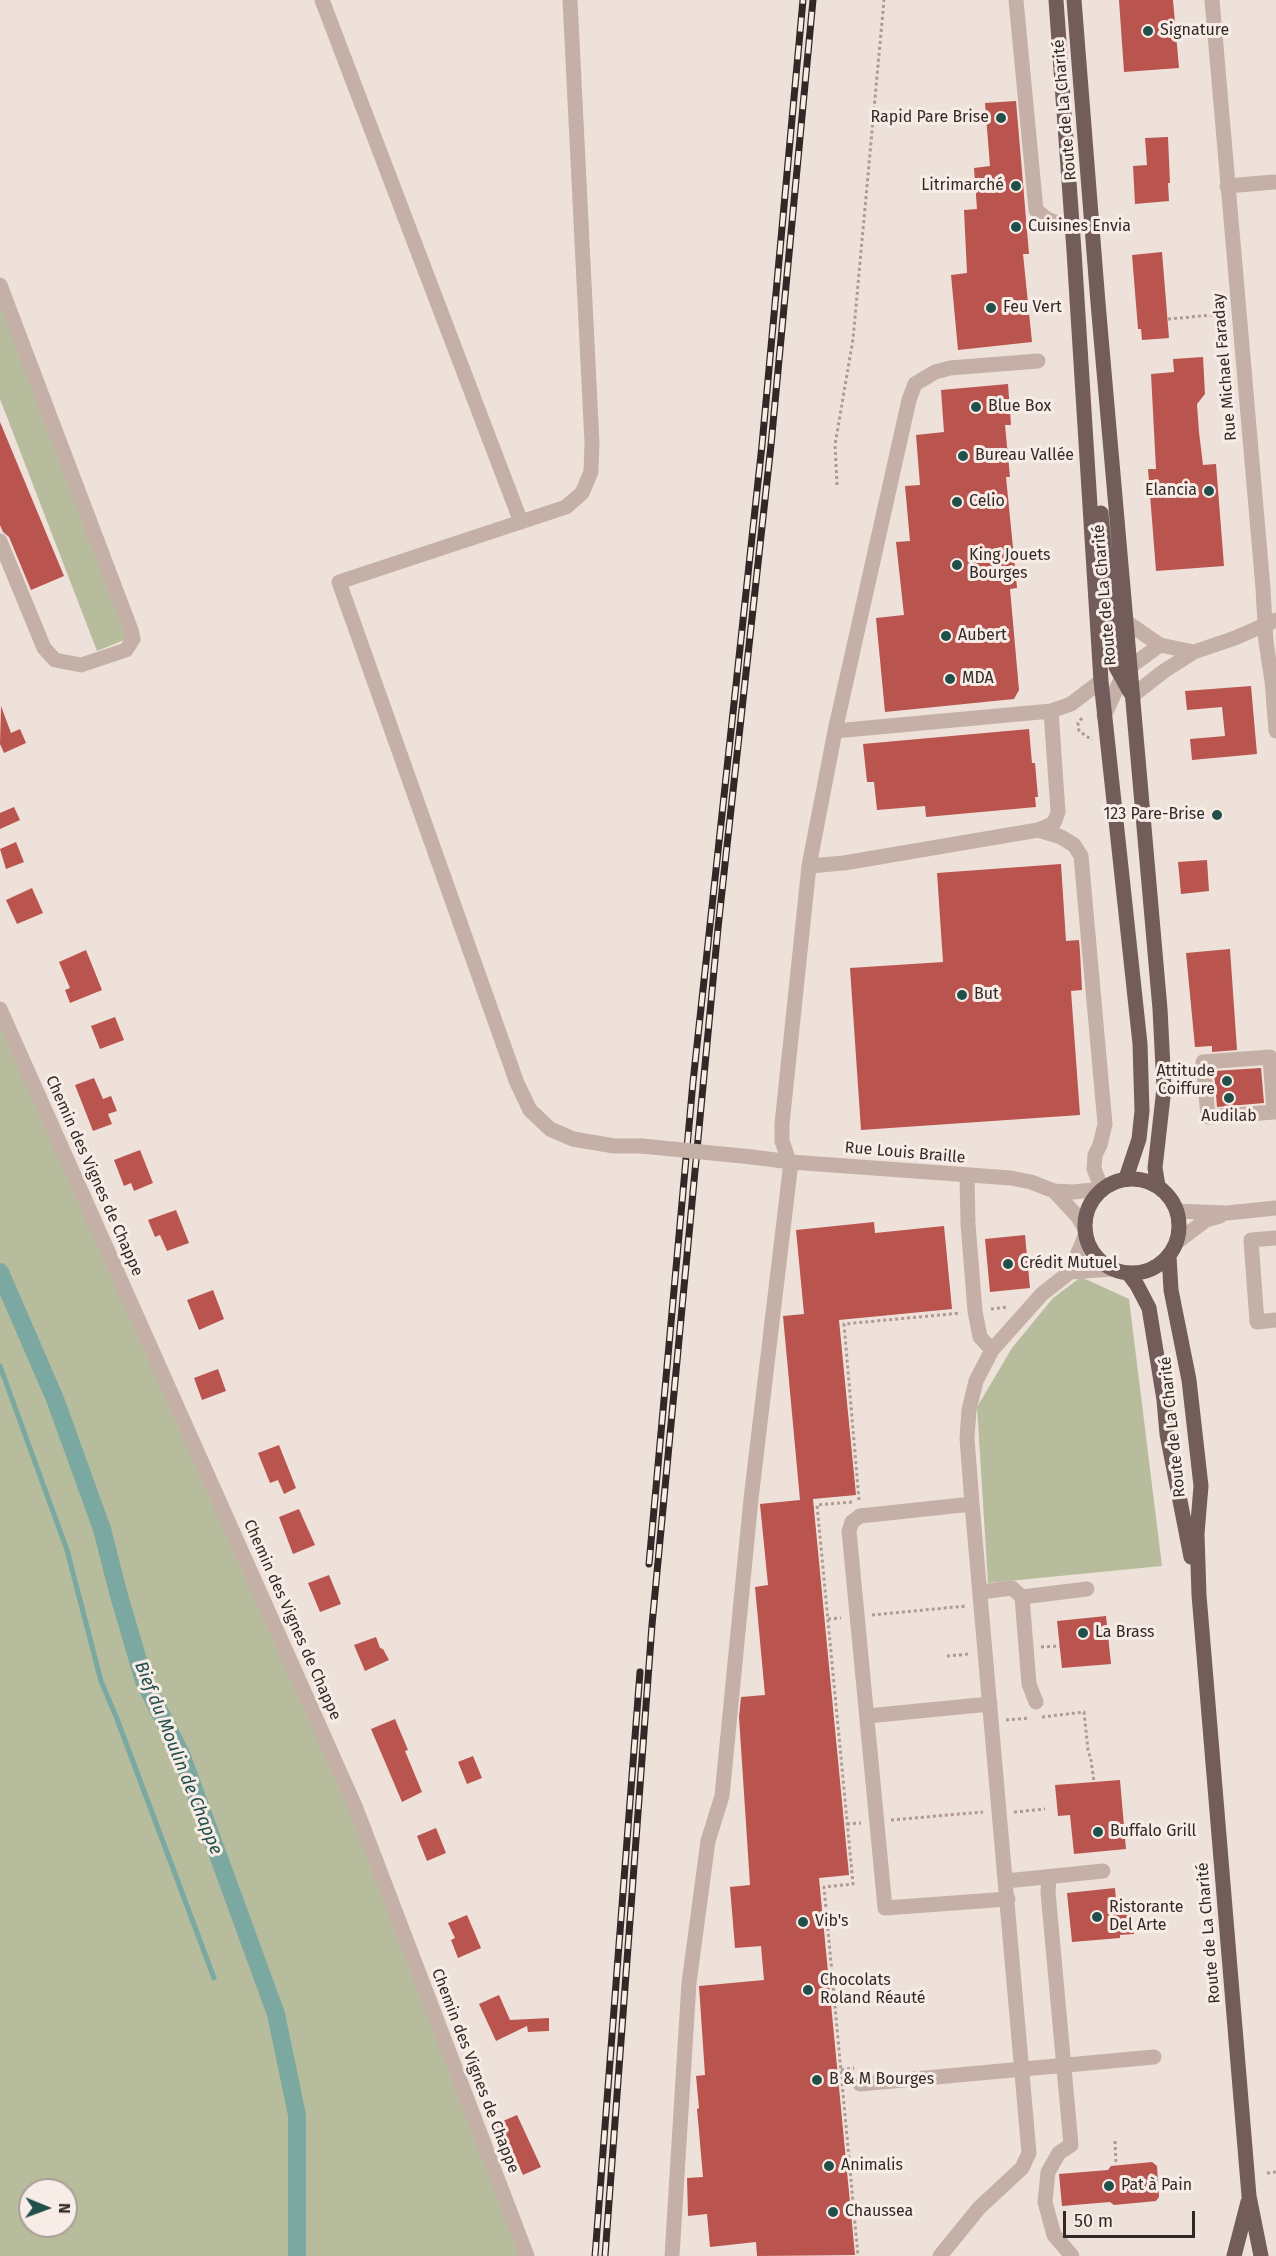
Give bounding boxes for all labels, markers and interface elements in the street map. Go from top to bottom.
place label: Signature [1160,21,1229,41]
marker: Signature [1141,24,1155,38]
street label: Route de La Charité [1049,39,1081,181]
place label: Rapid Pare Brise [871,108,989,128]
marker: Rapid Pare Brise [994,111,1008,125]
place label: Litrimarché [921,176,1004,196]
marker: Litrimarché [1009,179,1023,193]
place label: Cuisines Envia [1028,217,1131,237]
marker: Cuisines Envia [1009,220,1023,234]
street label: Rue Michael Faraday [1209,292,1241,442]
place label: Feu Vert [1003,298,1062,318]
marker: Feu Vert [984,301,998,315]
place label: Blue Box [988,397,1051,417]
marker: Blue Box [969,400,983,414]
place label: Bureau Vallée [975,446,1074,466]
marker: Bureau Vallée [956,449,970,463]
place label: Elancia [1145,481,1197,501]
marker: Elancia [1202,484,1216,498]
place label: Celio [969,492,1005,512]
marker: Celio [950,495,964,509]
street label: Route de La Charité [1089,524,1121,666]
place label: King Jouets Bourges [969,546,1050,584]
marker: King Jouets Bourges [950,558,964,572]
place label: Aubert [958,626,1007,646]
marker: Aubert [939,629,953,643]
place label: MDA [962,669,994,689]
marker: MDA [943,672,957,686]
place label: 123 Pare-Brise [1103,805,1205,825]
marker: 123 Pare-Brise [1210,808,1224,822]
place label: But [974,985,999,1005]
marker: But [955,988,969,1002]
place label: Attitude Coiffure [1156,1062,1215,1100]
street label: Chemin des Vignes de Chappe [41,1073,147,1279]
marker: Attitude Coiffure [1220,1074,1234,1088]
marker: Audilab [1222,1091,1236,1105]
place label: Audilab [1201,1107,1257,1127]
street label: Rue Louis Braille [844,1138,966,1168]
place label: Crédit Mutuel [1020,1254,1117,1274]
marker: Crédit Mutuel [1001,1257,1015,1271]
street label: Route de La Charité [1156,1356,1190,1498]
street label: Chemin des Vignes de Chappe [239,1517,345,1723]
place label: La Brass [1095,1623,1154,1643]
marker: La Brass [1076,1626,1090,1640]
water label: Bief du Moulin de Chappe [129,1658,227,1858]
place label: Buffalo Grill [1110,1822,1196,1842]
marker: Buffalo Grill [1091,1825,1105,1839]
street label: Route de La Charité [1193,1862,1225,2004]
place label: Ristorante Del Arte [1109,1898,1183,1936]
marker: Ristorante Del Arte [1090,1910,1104,1924]
place label: Vib's [815,1912,849,1932]
marker: Vib's [796,1915,810,1929]
street label: Chemin des Vignes de Chappe [427,1966,523,2176]
place label: Chocolats Roland Réauté [820,1971,926,2009]
marker: Chocolats Roland Réauté [801,1983,815,1997]
place label: B & M Bourges [829,2070,934,2090]
marker: B & M Bourges [810,2073,824,2087]
place label: Animalis [841,2156,903,2176]
marker: Animalis [822,2159,836,2173]
place label: Pat à Pain [1121,2176,1192,2196]
north arrow [18,2178,78,2238]
marker: Pat à Pain [1102,2179,1116,2193]
scale bar [1066,2199,1198,2237]
place label: Chaussea [845,2202,913,2222]
text: N [55,2203,74,2214]
marker: Chaussea [826,2205,840,2219]
text: 50 m [1074,2210,1113,2232]

